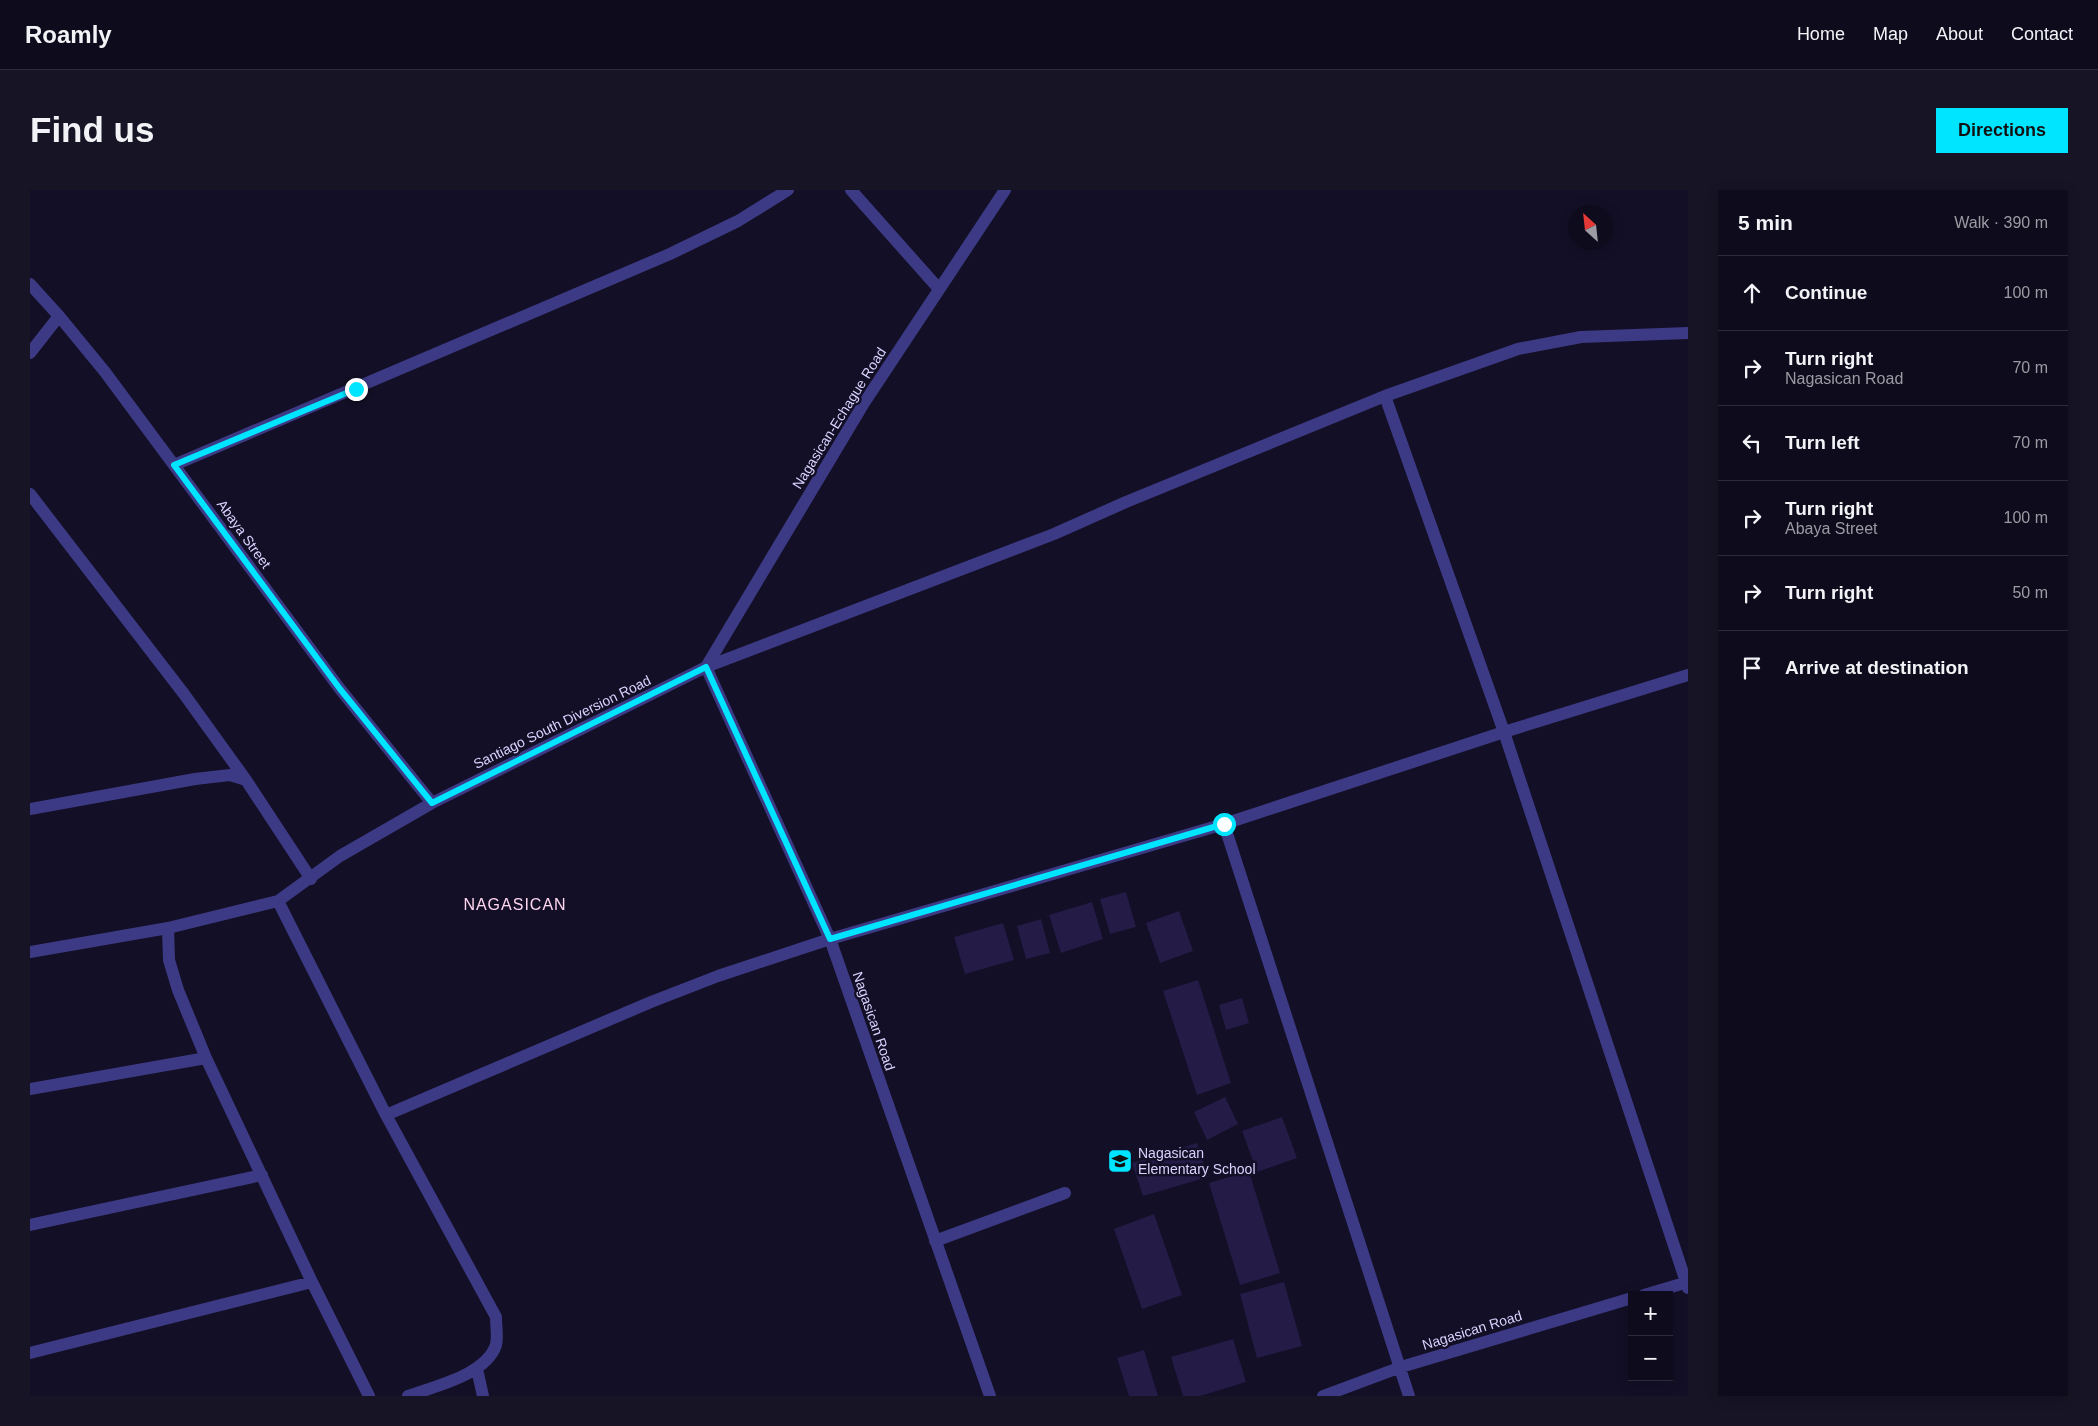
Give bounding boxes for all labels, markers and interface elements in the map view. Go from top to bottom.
text: Roamly [25,21,112,48]
text: Home [1797,24,1845,44]
text: Map [1873,24,1908,44]
text: About [1936,24,1983,44]
text: Contact [2011,24,2073,44]
button: Directions [1936,108,2068,153]
text: Find us [30,110,154,149]
north arrow [1568,205,1613,250]
text: 5 min [1738,211,1793,234]
text: Walk · 390 m [1954,214,2048,231]
icon: ahead [1738,279,1766,307]
text: Continue [1785,282,1867,303]
text: 100 m [2004,284,2048,301]
street label: Nagasican-Echague Road [789,344,889,492]
text: Turn right [1785,348,1873,369]
icon: right [1738,354,1766,382]
text: 70 m [2012,359,2048,376]
text: Nagasican Road [1785,370,1903,387]
route end [345,378,368,401]
icon: left [1738,429,1766,457]
text: Turn left [1785,432,1860,453]
text: 70 m [2012,434,2048,451]
street label: Abaya Street [214,497,274,572]
text: Turn right [1785,498,1873,519]
icon: right [1738,504,1766,532]
text: 100 m [2004,509,2048,526]
text: Abaya Street [1785,520,1878,537]
icon: right [1738,579,1766,607]
text: Turn right [1785,582,1873,603]
text: 50 m [2012,584,2048,601]
icon: arrive [1738,654,1766,682]
text: Arrive at destination [1785,657,1969,678]
street label: Santiago South Diversion Road [471,672,653,772]
route start [1213,813,1236,836]
district label: NAGASICAN [463,896,567,913]
street label: Nagasican Road [850,969,898,1073]
place label: Nagasican Elementary School [1138,1145,1256,1177]
school or university icon: Nagasican Elementary School [1107,1148,1133,1174]
map controls [1628,1291,1673,1381]
button: + [1628,1291,1673,1336]
street label: Nagasican Road [1420,1307,1524,1353]
button: − [1628,1336,1673,1381]

